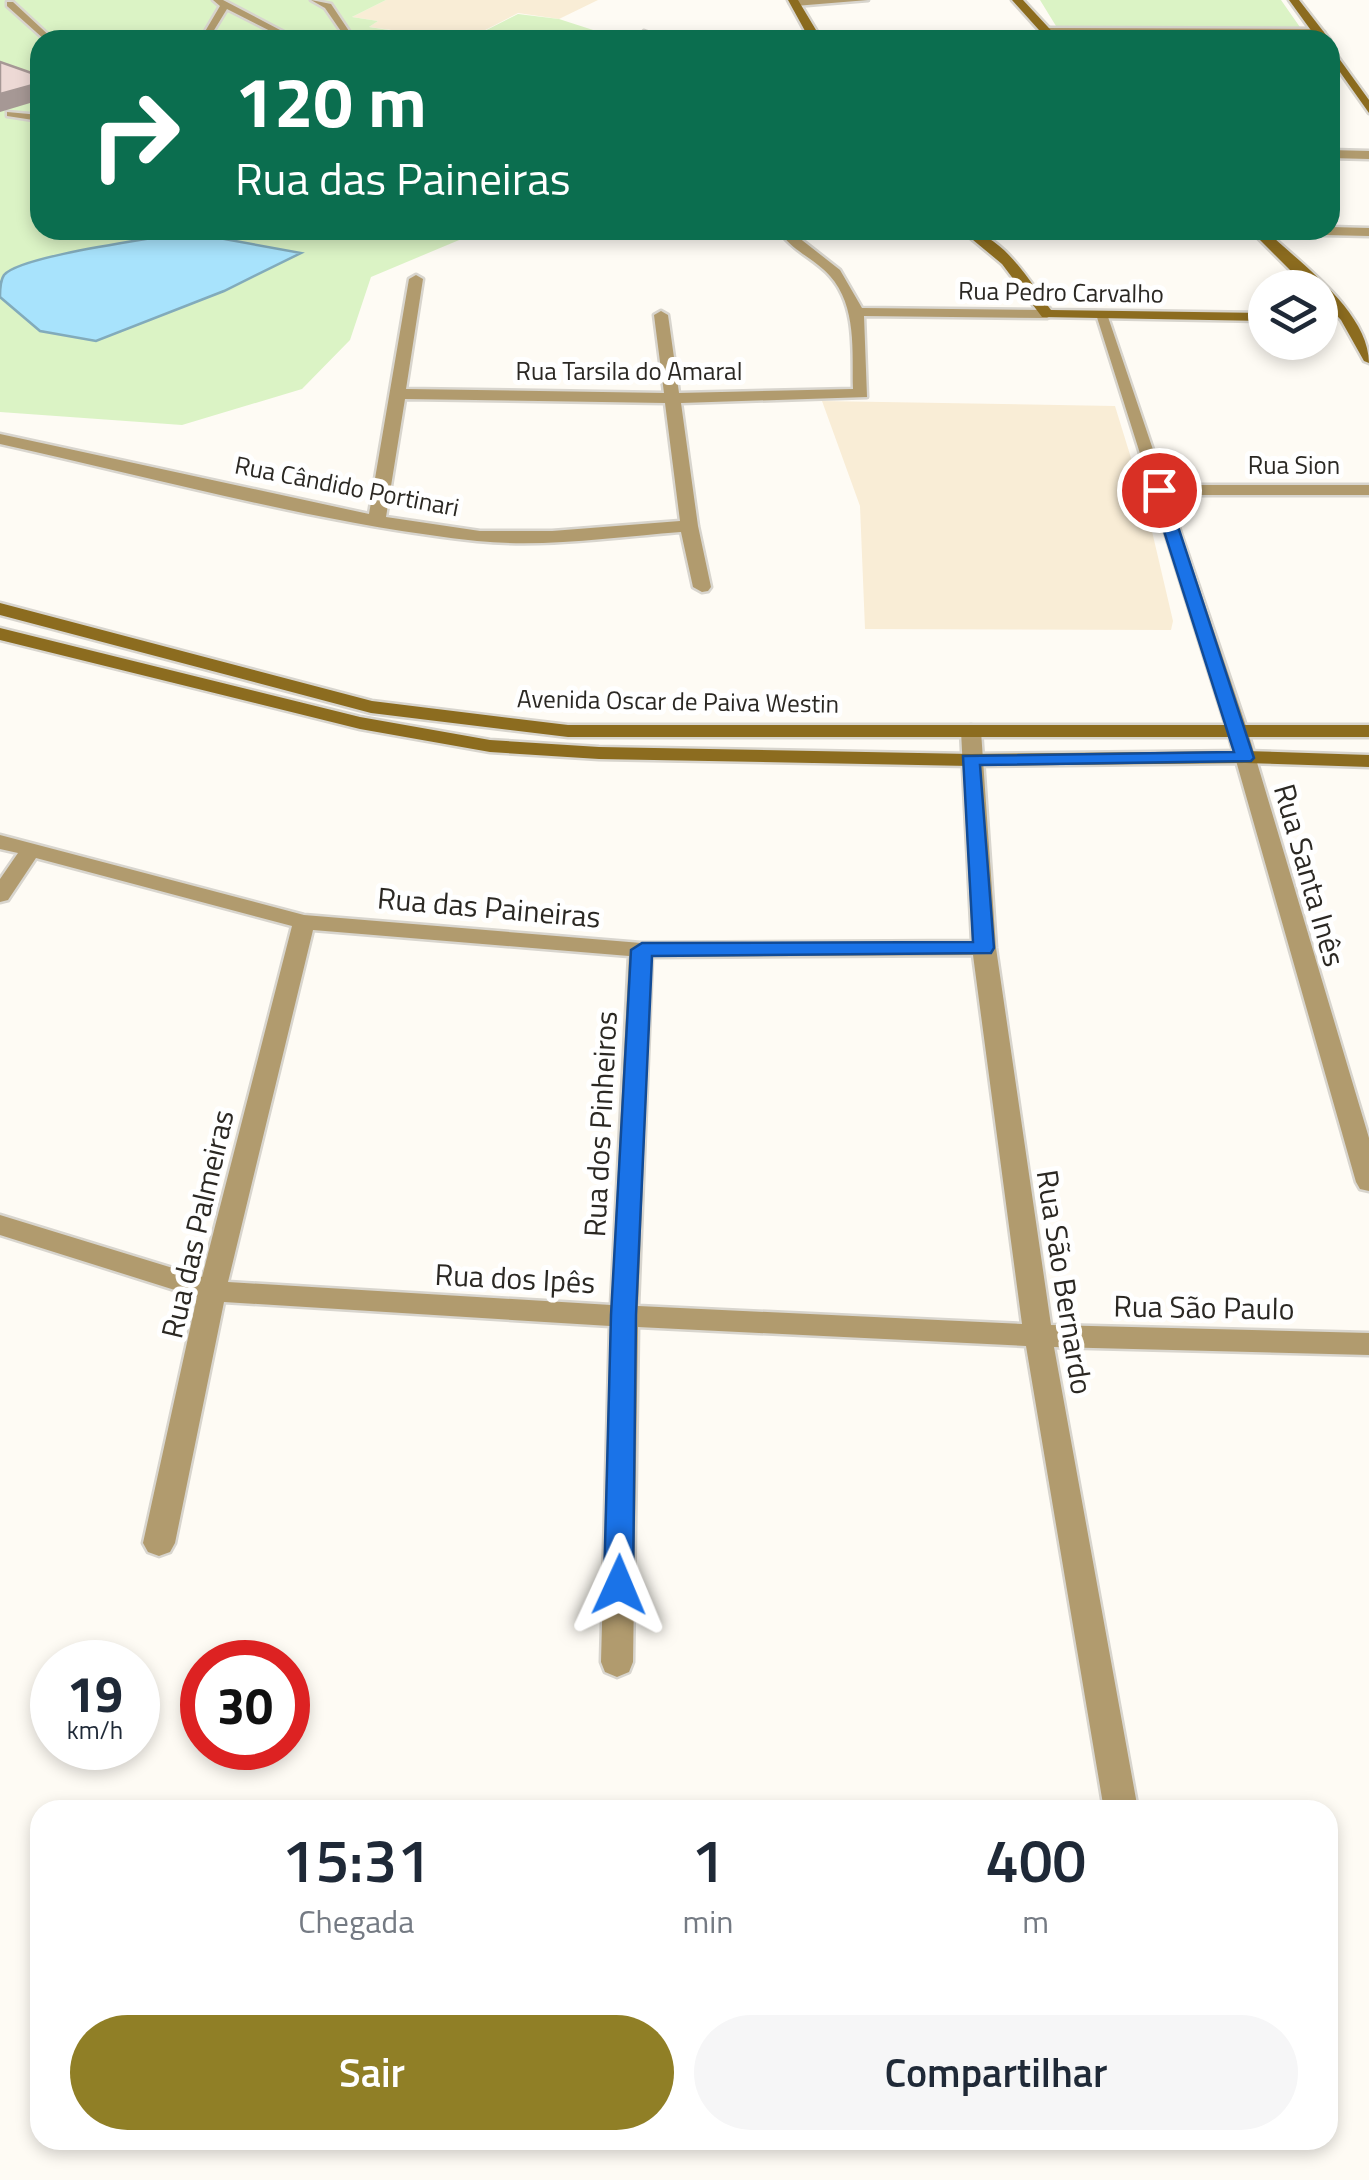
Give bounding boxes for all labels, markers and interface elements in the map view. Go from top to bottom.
text: 120 m [235,48,427,154]
icon: right [70,70,200,200]
text: Rua das Paineiras [235,144,571,212]
map controls [1248,270,1338,360]
button: layers [1248,270,1338,360]
street label: Rua Pedro Carvalho [958,271,1164,313]
street label: Rua Tarsila do Amaral [516,352,742,390]
street label: Rua Cândido Portinari [232,446,462,526]
street label: Rua Sion [1248,446,1340,484]
pin [1117,448,1202,533]
icon: arrive [1132,463,1187,518]
street label: Avenida Oscar de Paiva Westin [517,679,839,723]
street label: Rua Santa Inês [1262,778,1358,972]
street label: Rua das Paineiras [375,874,603,940]
street label: Rua dos Pinheiros [571,1010,629,1238]
street label: Rua das Palmeiras [148,1105,246,1343]
street label: Rua São Bernardo [1025,1167,1105,1397]
street label: Rua dos Ipês [434,1251,596,1305]
street label: Rua São Paulo [1113,1282,1295,1332]
position arrow [567,1533,671,1637]
speed limit sign: 30 [180,1640,310,1770]
text: 19 [67,1655,123,1731]
text: km/h [67,1711,123,1749]
text: 15:31 [282,1814,431,1905]
text: 1 [691,1814,725,1905]
text: 400 [985,1814,1086,1905]
text: Chegada [298,1897,414,1945]
text: min [682,1897,733,1945]
text: m [1022,1897,1049,1945]
button: Sair [70,2015,674,2130]
button: Compartilhar [694,2015,1298,2130]

